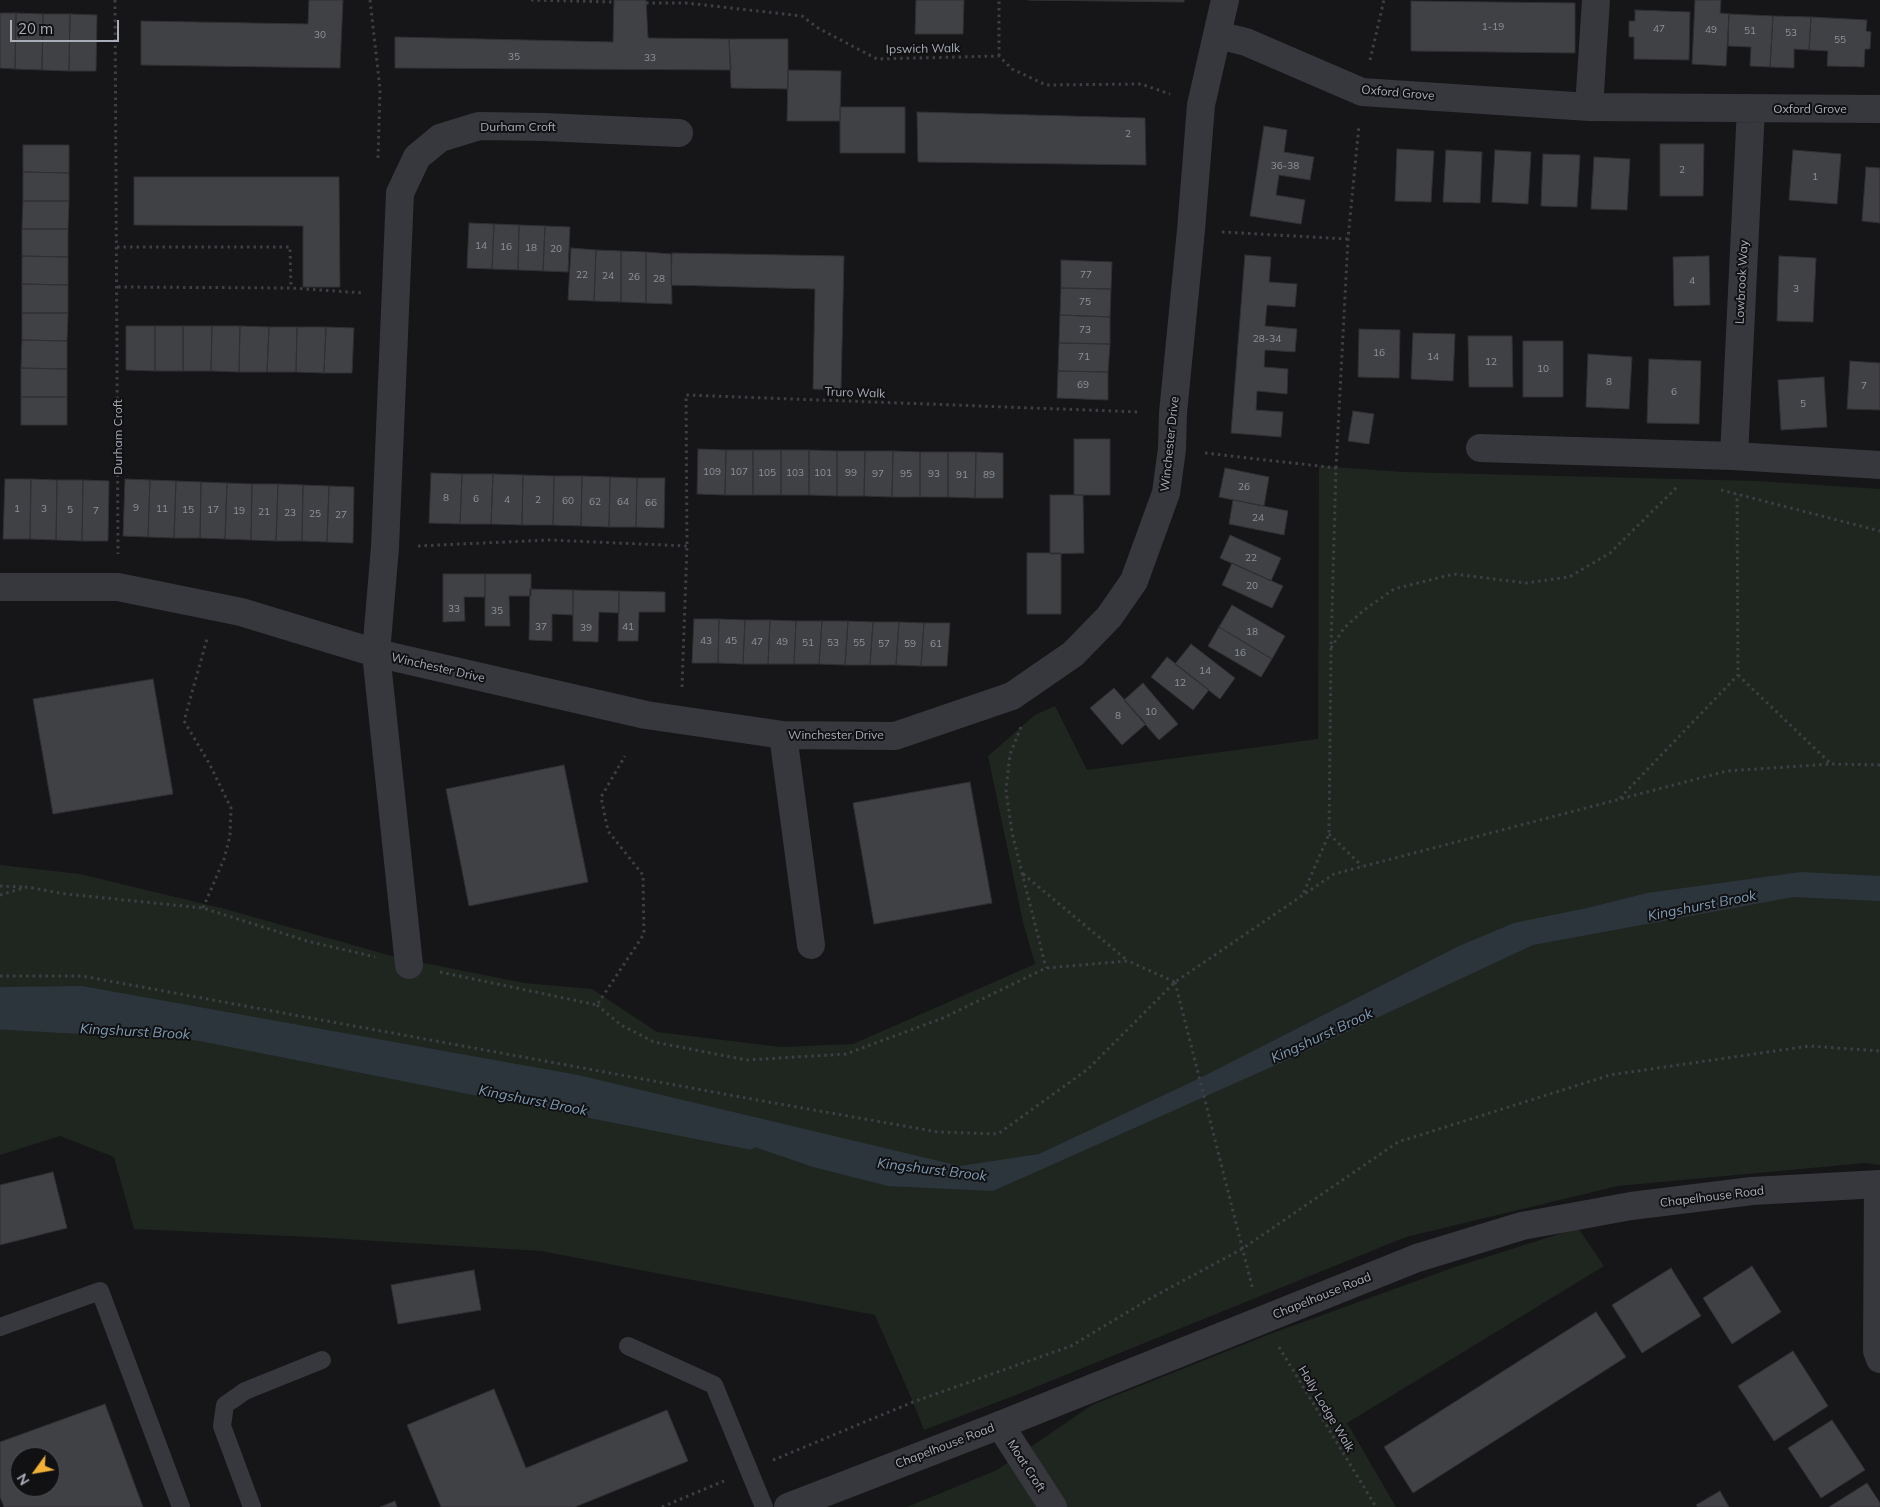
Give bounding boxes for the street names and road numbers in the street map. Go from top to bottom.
street label: Ipswich Walk [886,41,960,57]
street label: Oxford Grove [1361,83,1435,103]
street label: Oxford Grove [1773,102,1847,116]
street label: Durham Croft [480,120,556,134]
street label: Lowbrook Way [1733,240,1751,324]
street label: Truro Walk [824,385,886,401]
street label: Winchester Drive [1158,396,1182,492]
street label: Durham Croft [111,399,125,475]
street label: Winchester Drive [390,650,486,686]
street label: Winchester Drive [788,728,884,742]
street label: Chapelhouse Road [1659,1183,1765,1211]
street label: Chapelhouse Road [1271,1270,1373,1322]
street label: Holly Lodge Walk [1295,1363,1357,1455]
street label: Chapelhouse Road [893,1420,997,1472]
street label: Moat Croft [1004,1437,1048,1495]

